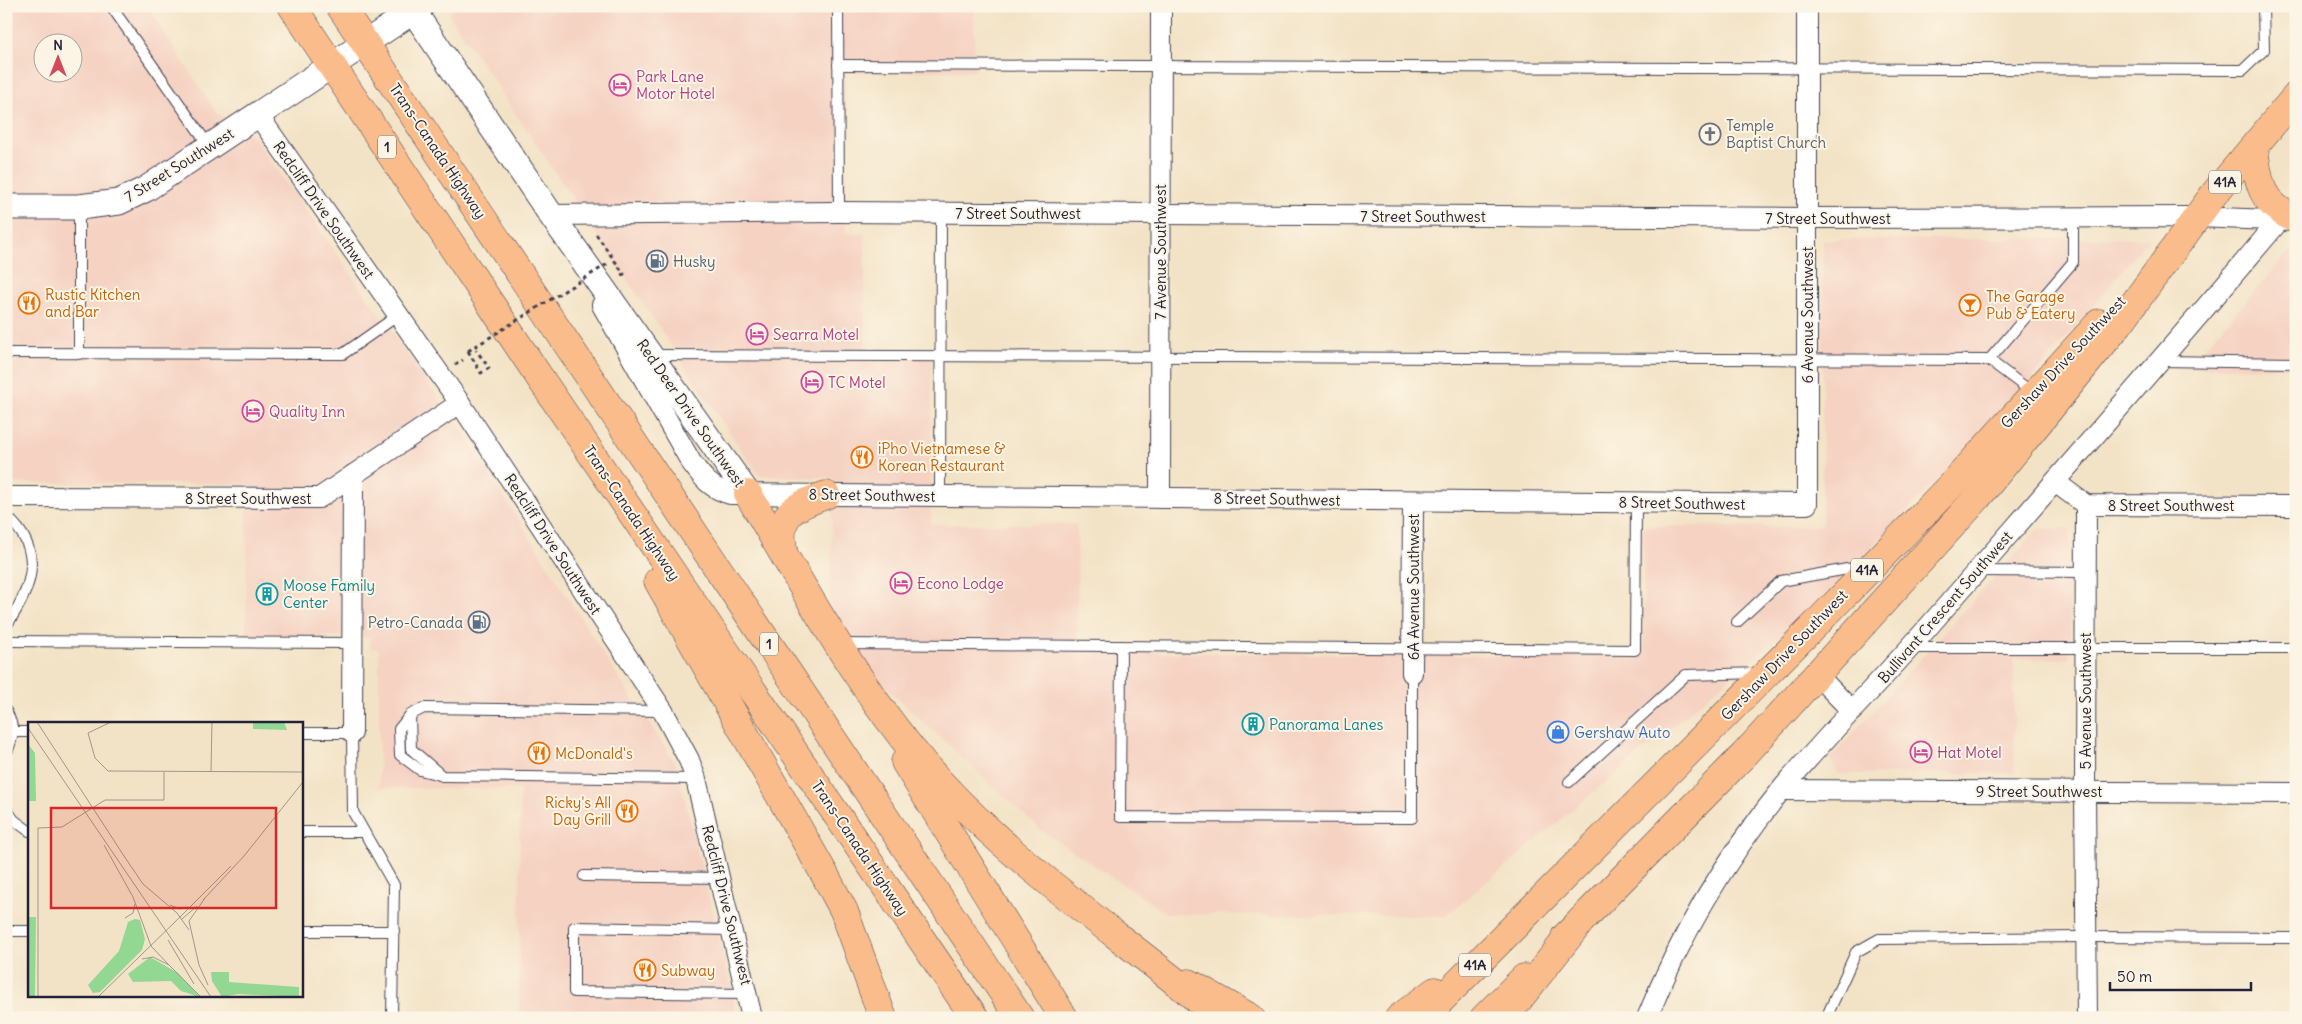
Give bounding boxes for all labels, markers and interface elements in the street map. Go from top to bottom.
north arrow [32,32,82,82]
text: N [53,36,63,54]
place label: Park Lane Motor Hotel [636,67,715,103]
hotel icon: Park Lane Motor Hotel [608,73,632,97]
street label: Trans-Canada Highway [386,80,490,222]
place label: Temple Baptist Church [1726,116,1827,152]
church icon: Temple Baptist Church [1698,122,1722,146]
street label: 7 Street Southwest [121,124,237,206]
road number: 1 [378,136,396,158]
street label: Redcliff Drive Southwest [269,137,379,283]
road number: 41A [2209,170,2241,193]
street label: 7 Avenue Southwest [1151,184,1170,320]
street label: 7 Street Southwest [955,204,1081,223]
street label: 7 Street Southwest [1360,207,1486,226]
street label: 7 Street Southwest [1765,209,1891,228]
street label: 6 Avenue Southwest [1798,247,1817,383]
fuel station icon: Husky [645,249,669,273]
place label: Husky [673,252,716,271]
place label: Rustic Kitchen and Bar [45,285,141,321]
place label: The Garage Pub & Eatery [1986,287,2075,323]
restaurant icon: Rustic Kitchen and Bar [17,291,41,315]
street label: Gershaw Drive Southwest [1997,292,2129,432]
bar icon: The Garage Pub & Eatery [1958,293,1982,317]
hotel icon: Searra Motel [745,322,769,346]
place label: Searra Motel [773,325,859,344]
street label: Red Deer Drive Southwest [633,335,749,491]
hotel icon: TC Motel [800,370,824,394]
place label: TC Motel [828,373,886,392]
hotel icon: Quality Inn [241,399,265,423]
place label: Quality Inn [269,402,346,421]
place label: iPho Vietnamese & Korean Restaurant [878,439,1006,475]
street label: Trans-Canada Highway [580,442,684,584]
restaurant icon: iPho Vietnamese & Korean Restaurant [850,445,874,469]
street label: Redcliff Drive Southwest [500,470,606,618]
street label: 8 Street Southwest [808,484,936,506]
street label: 8 Street Southwest [1213,488,1341,510]
street label: 8 Street Southwest [185,489,311,508]
street label: 8 Street Southwest [1618,492,1746,514]
street label: 8 Street Southwest [2108,496,2234,515]
street label: 6A Avenue Southwest [1404,514,1423,660]
street label: Bullivant Crescent Southwest [1874,527,2016,687]
road number: 41A [1851,558,1883,582]
hotel icon: Econo Lodge [889,571,913,595]
place label: Econo Lodge [917,574,1004,593]
place label: Moose Family Center [283,576,375,612]
building icon: Moose Family Center [255,582,279,606]
street label: Gershaw Drive Southwest [1717,586,1851,724]
fuel station icon: Petro-Canada [467,610,491,634]
place label: Petro-Canada [368,613,463,632]
road number: 1 [760,633,778,656]
street label: 5 Avenue Southwest [2076,633,2095,769]
building icon: Panorama Lanes [1241,712,1265,736]
place label: Panorama Lanes [1269,715,1384,734]
shop icon: Gershaw Auto [1546,720,1570,744]
inset map [28,722,302,996]
place label: Gershaw Auto [1574,723,1670,742]
hotel icon: Hat Motel [1909,740,1933,764]
restaurant icon: McDonald's [527,741,551,765]
place label: Hat Motel [1937,743,2002,762]
place label: McDonald's [555,744,633,763]
street label: Trans-Canada Highway [808,777,912,919]
street label: 9 Street Southwest [1976,782,2102,801]
place label: Ricky's All Day Grill [545,793,611,829]
restaurant icon: Ricky's All Day Grill [615,799,639,823]
street label: Redcliff Drive Southwest [698,823,756,987]
road number: 41A [1459,954,1491,976]
restaurant icon: Subway [633,958,657,982]
scale bar [2110,959,2251,991]
place label: Subway [661,961,715,980]
text: 50 m [2117,967,2152,986]

